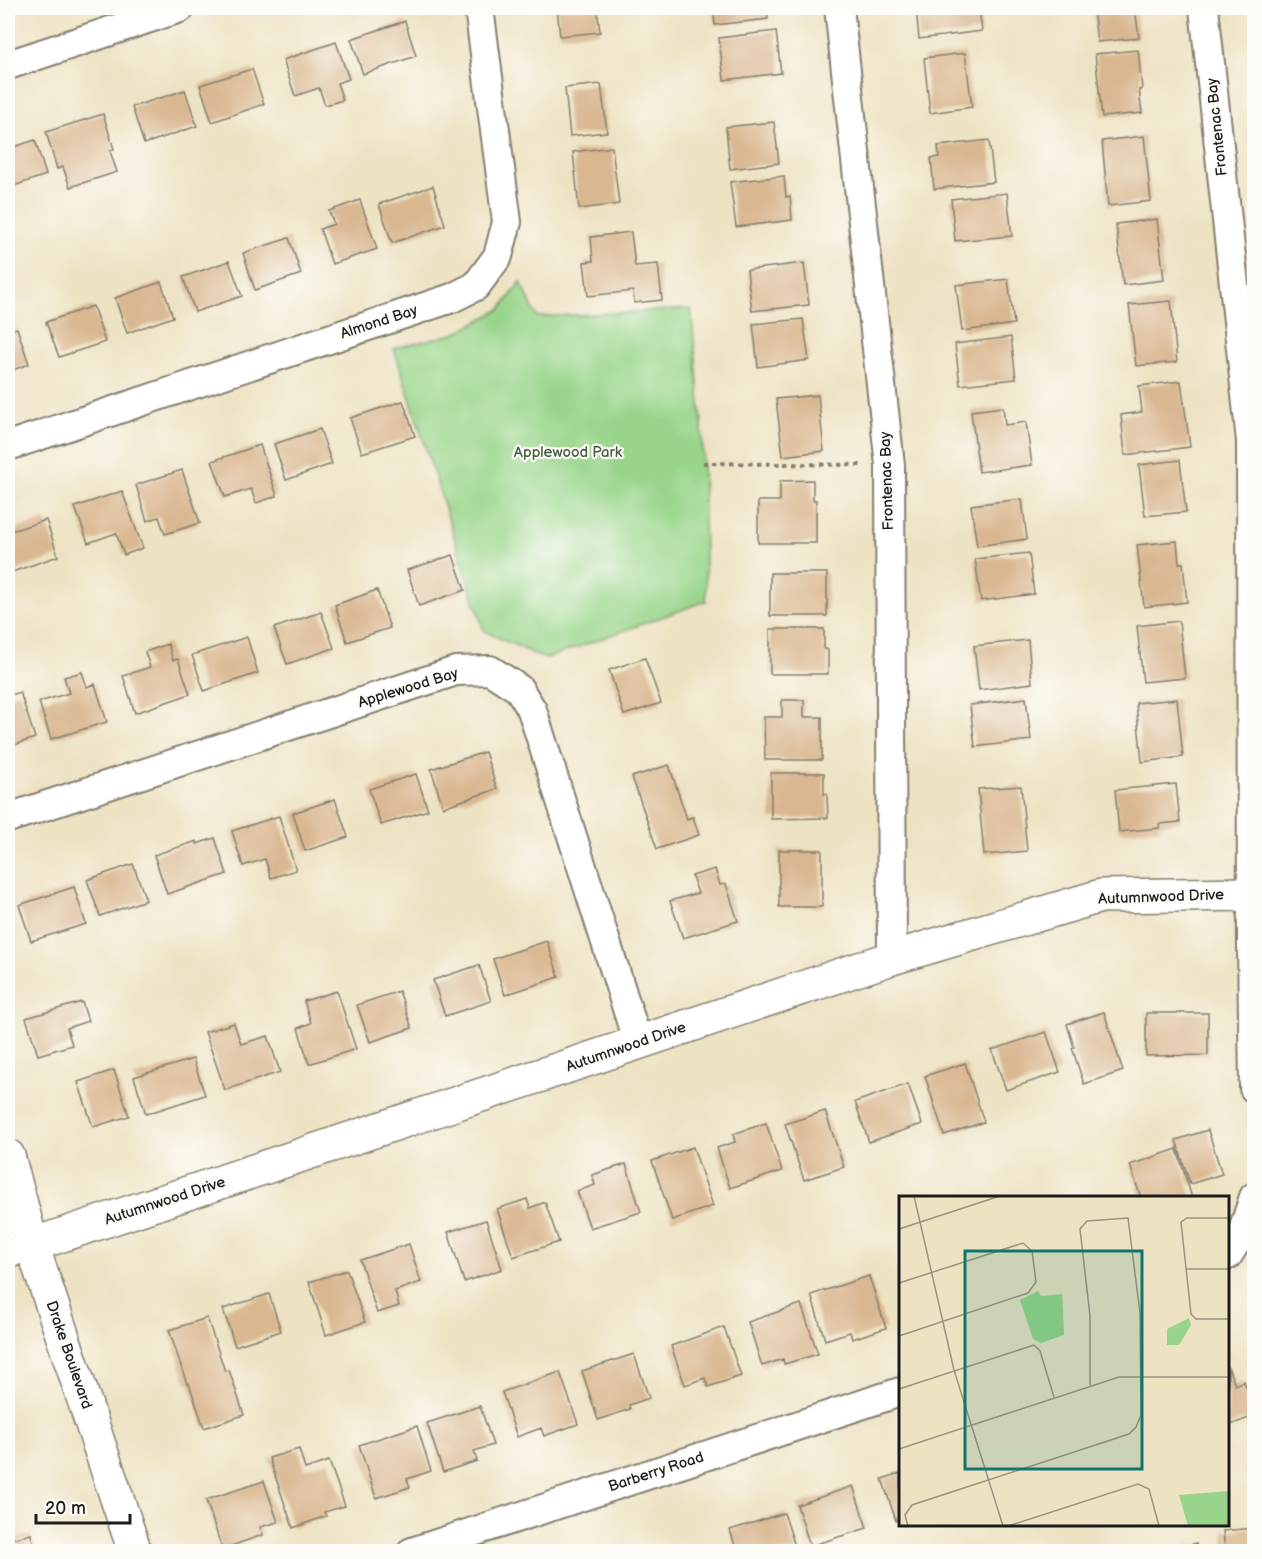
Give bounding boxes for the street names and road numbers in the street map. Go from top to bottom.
street label: Frontenac Bay [1202,77,1232,177]
street label: Almond Bay [338,301,420,343]
street label: Frontenac Bay [876,431,898,531]
street label: Applewood Bay [356,664,461,712]
street label: Autumnwood Drive [1098,885,1224,909]
street label: Autumnwood Drive [563,1017,689,1076]
street label: Autumnwood Drive [102,1172,228,1229]
street label: Drake Boulevard [42,1299,96,1411]
street label: Barberry Road [606,1448,706,1496]

